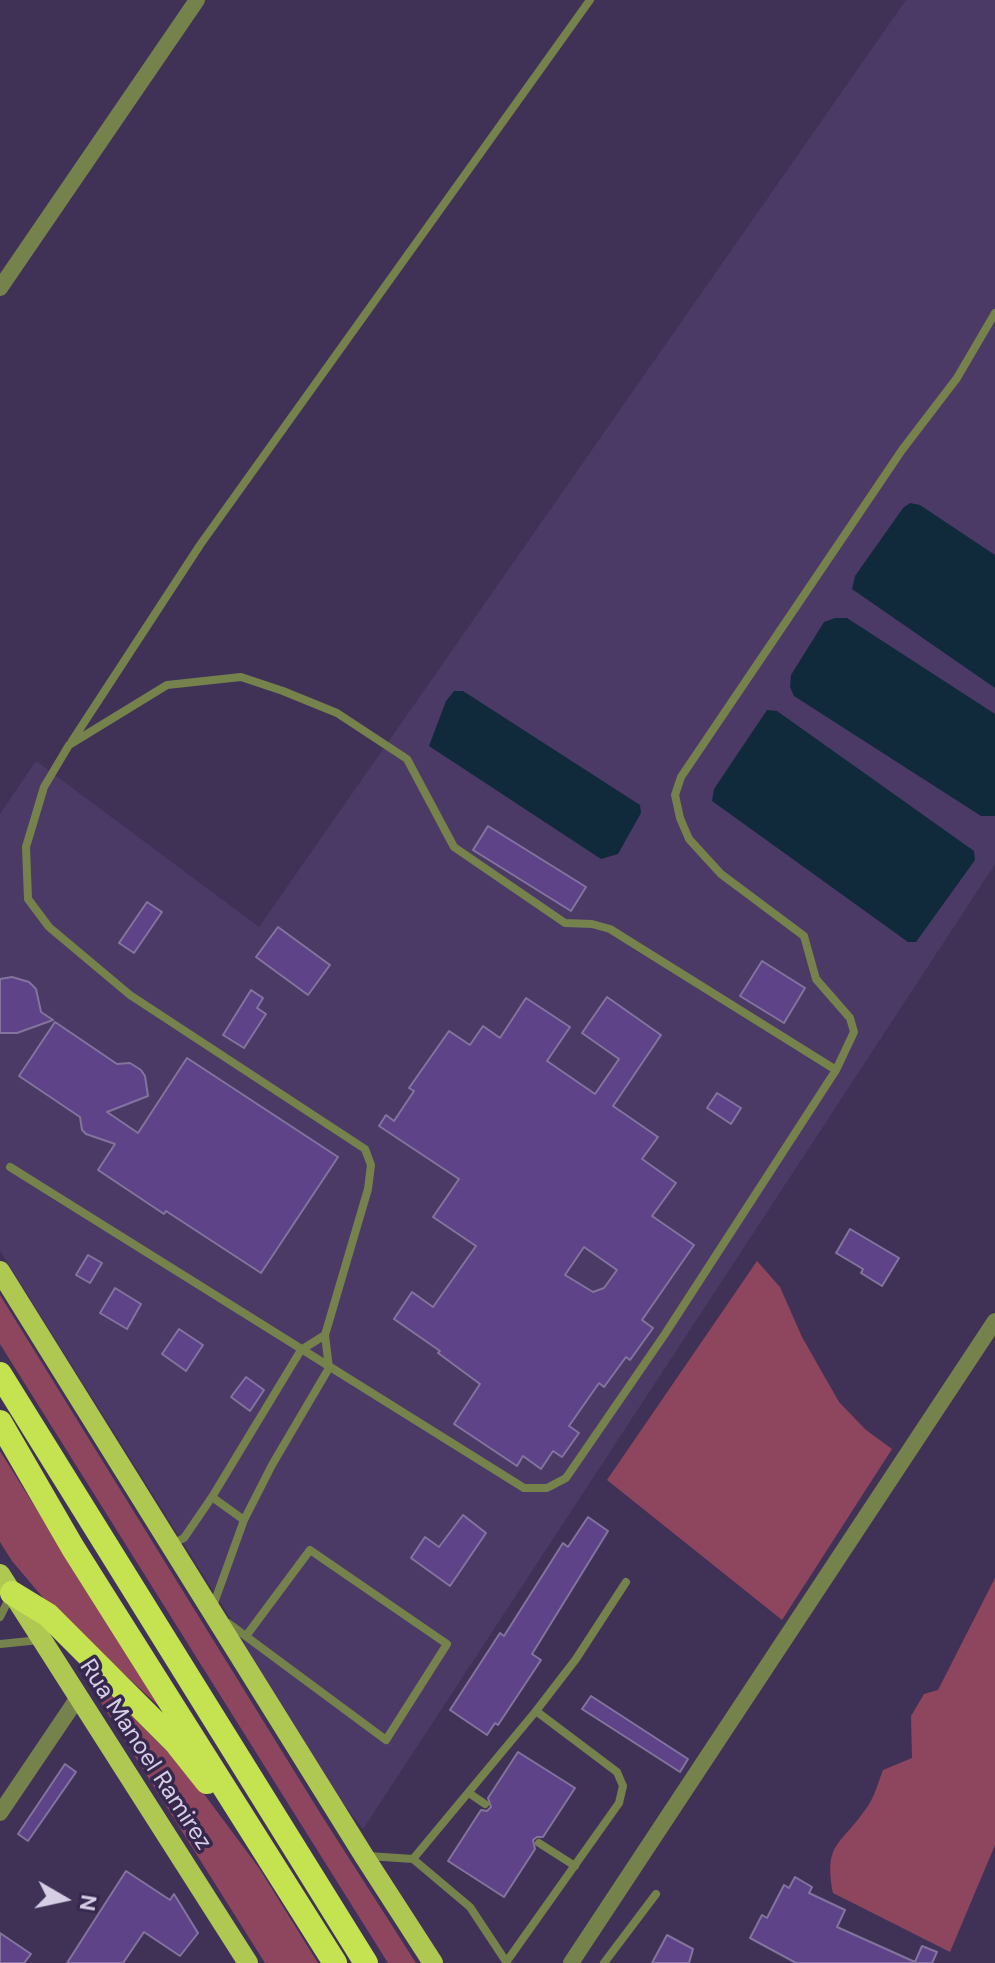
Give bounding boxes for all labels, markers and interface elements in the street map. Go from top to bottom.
street label: Rua Manoel Ramirez [73,1654,217,1856]
north arrow [24,1859,104,1939]
text: N [73,1893,104,1913]

